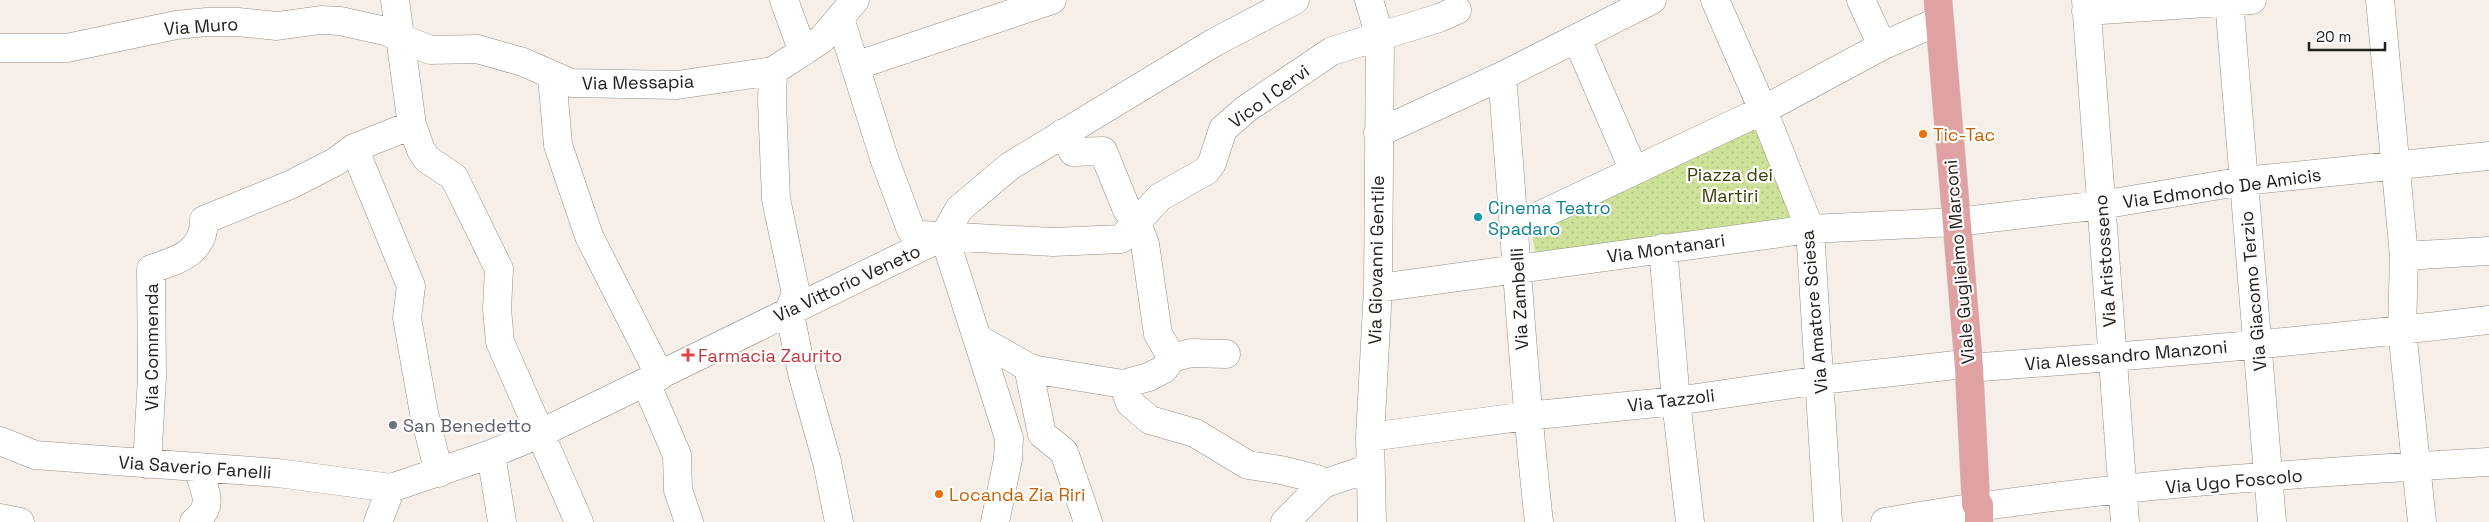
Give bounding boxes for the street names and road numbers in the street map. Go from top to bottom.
street label: Via Muro [163,12,239,40]
street label: Vico I Cervi [1224,59,1314,133]
street label: Via Messapia [582,70,694,94]
street label: Viale Guglielmo Marconi [1939,159,1979,365]
street label: Via Edmondo De Amicis [2121,163,2323,213]
street label: Via Giovanni Gentile [1363,175,1389,345]
street label: Via Aristosseno [2089,194,2121,328]
street label: Via Giacomo Terzio [2235,210,2271,372]
street label: Via Montanari [1605,228,1727,268]
street label: Via Amatore Sciesa [1795,229,1833,395]
street label: Via Vittorio Veneto [770,239,924,327]
street label: Via Zambelli [1505,247,1533,351]
street label: Via Commenda [140,283,163,411]
street label: Via Alessandro Manzoni [2024,335,2228,375]
street label: Via Tazzoli [1626,383,1716,417]
street label: Via Saverio Fanelli [118,450,272,484]
street label: Via Ugo Foscolo [2165,464,2303,498]

